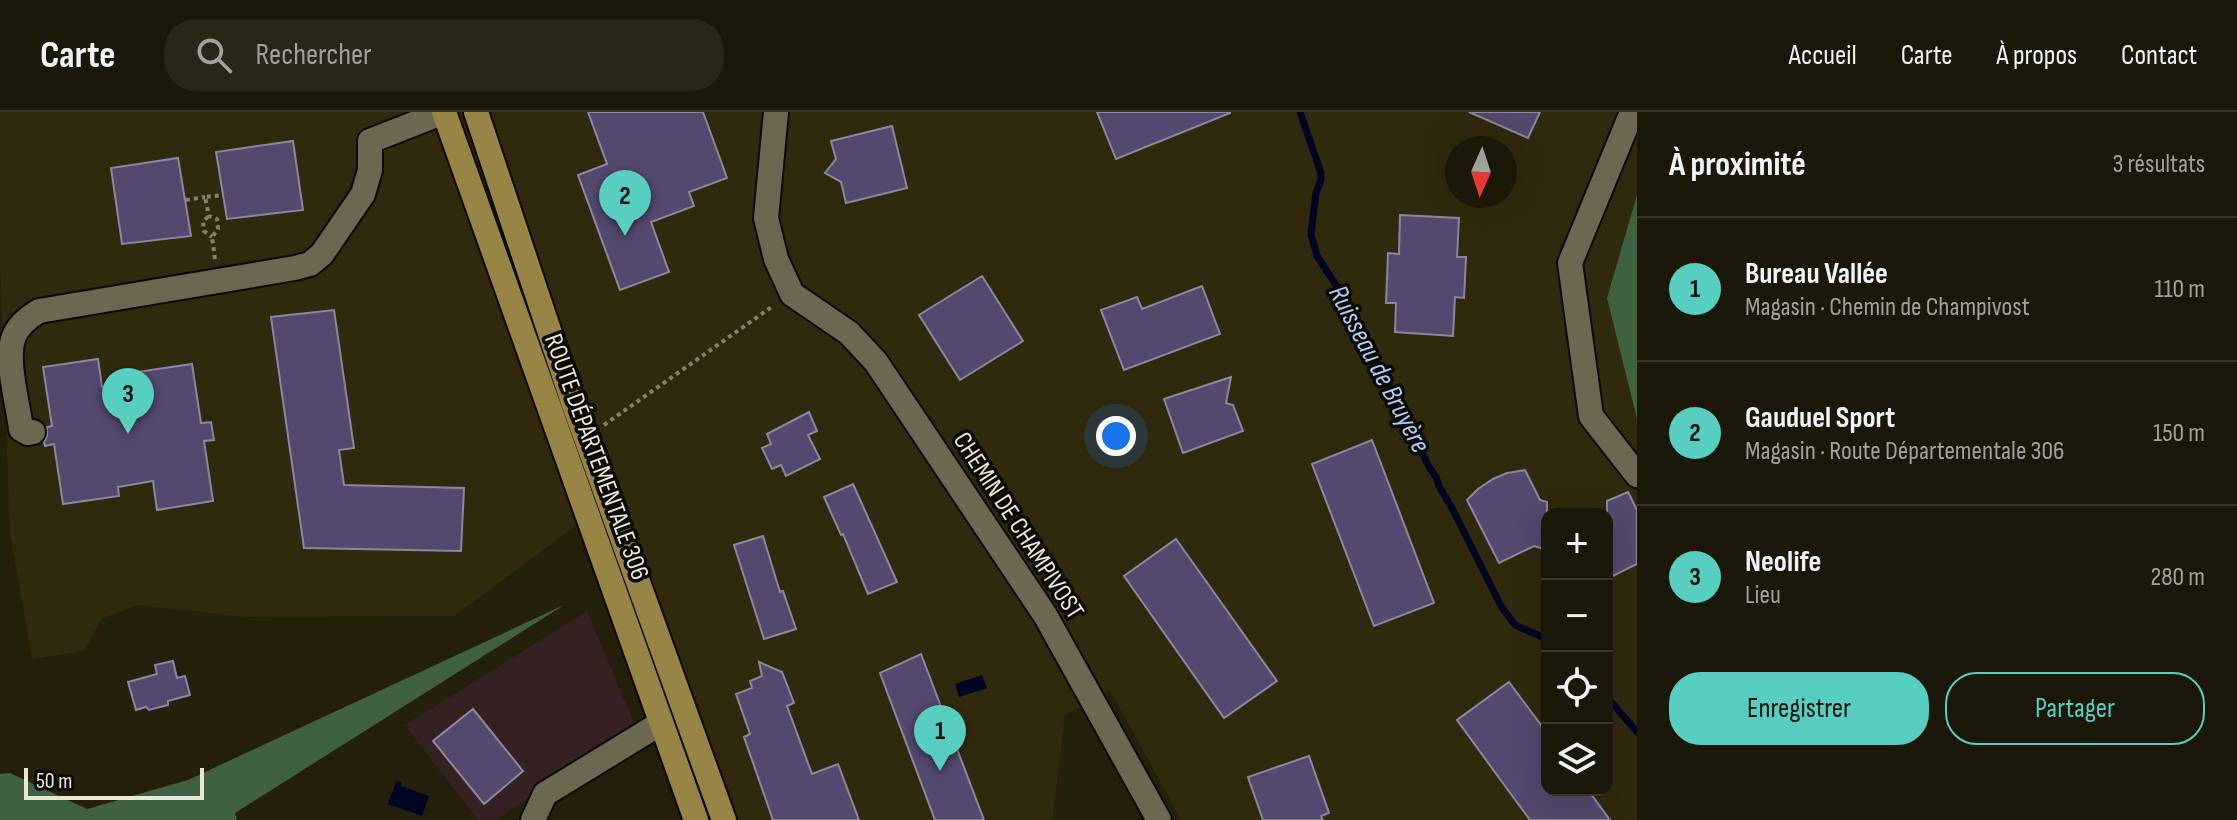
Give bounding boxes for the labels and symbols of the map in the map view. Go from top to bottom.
north arrow [1445,136,1517,208]
pin: 2 [599,170,651,236]
water label: Ruisseau de Bruyère [1321,280,1437,458]
street label: ROUTE DÉPARTEMENTALE 306 [537,330,655,584]
pin: 3 [102,368,154,434]
your location [1096,416,1136,456]
street label: CHEMIN DE CHAMPIVOST [946,427,1090,625]
pin: 1 [914,705,966,771]
scale bar [24,764,204,800]

